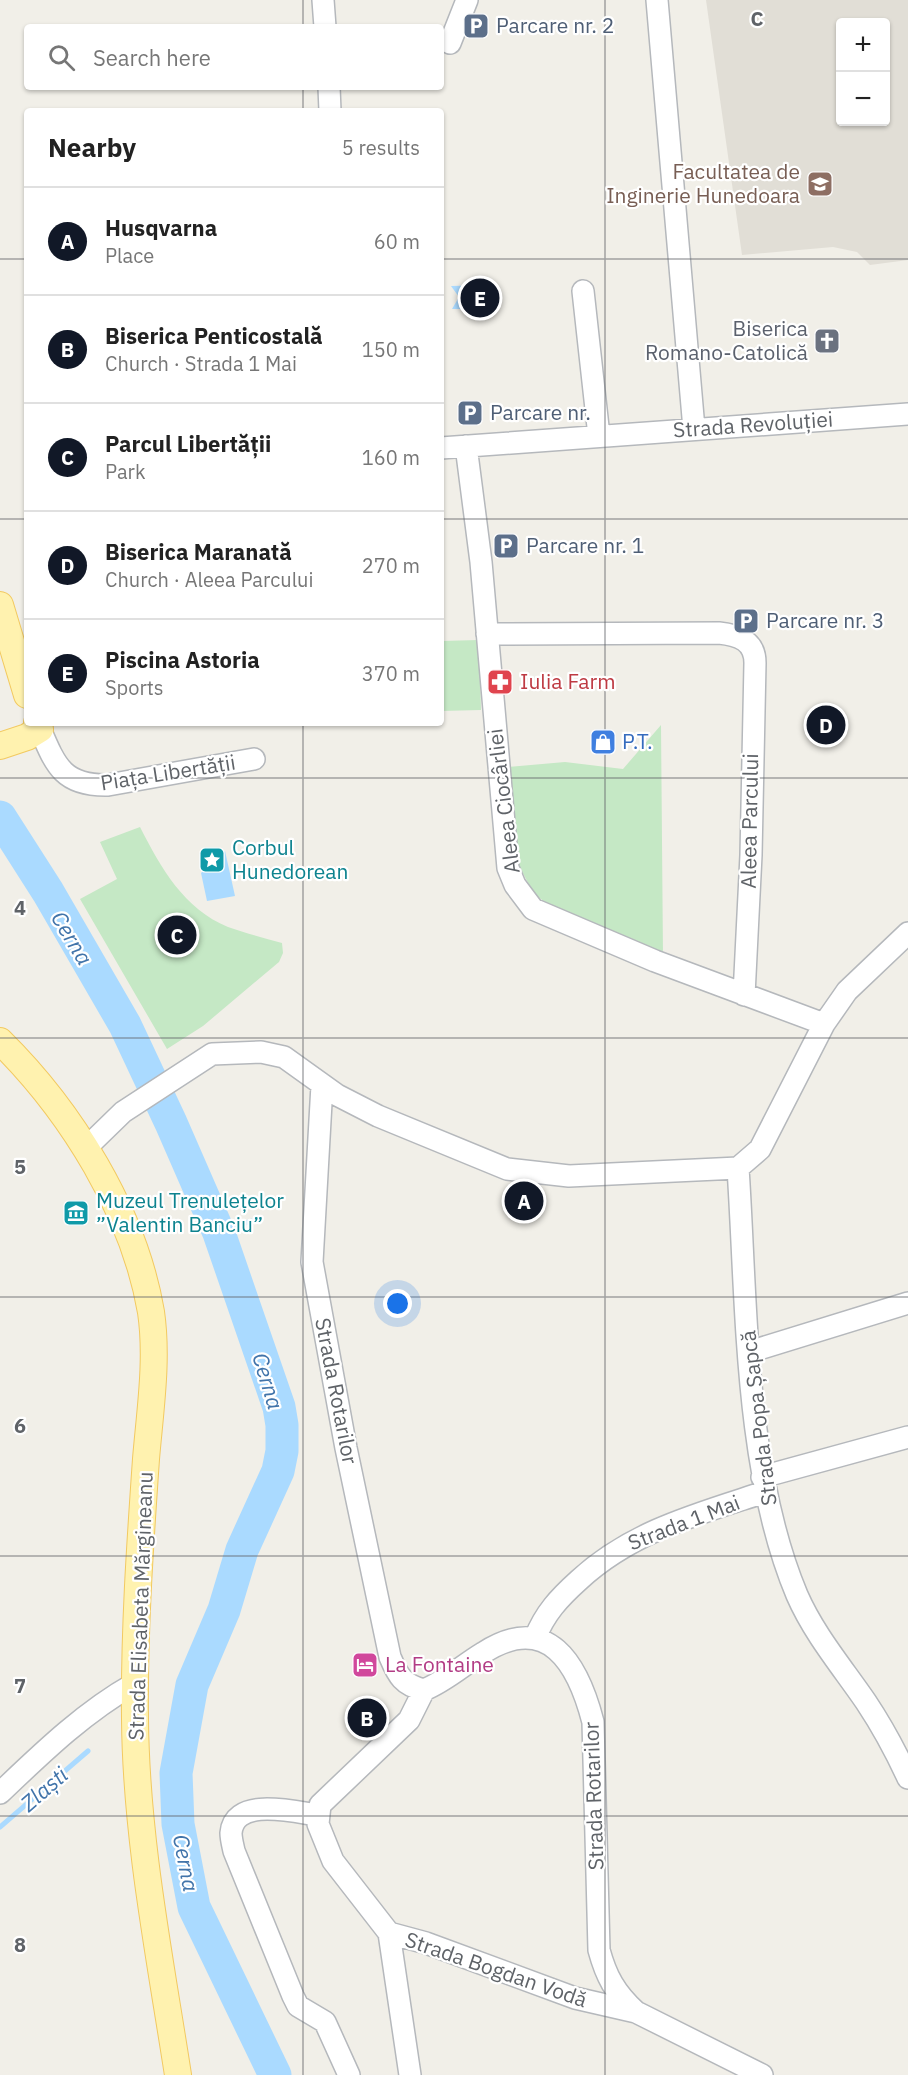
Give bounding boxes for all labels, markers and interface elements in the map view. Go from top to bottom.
text: C [750,5,764,32]
parking icon: Parcare nr. 2 [461,11,491,41]
place label: Parcare nr. 2 [496,11,614,39]
map controls [836,18,890,126]
button: + [836,18,890,72]
search box [24,24,444,90]
icon: search [45,41,78,74]
text: Search here [93,43,211,72]
button: − [836,72,890,126]
text: Nearby [48,130,136,164]
text: 5 results [342,134,420,161]
place label: Facultatea de Inginerie Hunedoara [606,157,800,209]
school or university icon: Facultatea de Inginerie Hunedoara [805,169,835,199]
text: Husqvarna [105,213,217,242]
text: A [61,228,74,255]
text: 60 m [374,228,420,255]
text: Place [105,242,154,269]
pin: E [460,276,500,320]
place label: Biserica Romano-Catolică [645,314,808,366]
text: Biserica Penticostală [105,321,323,350]
church icon: Biserica Romano-Catolică [812,326,842,356]
text: B [61,336,74,363]
text: 150 m [362,336,420,363]
text: Church · Strada 1 Mai [105,350,297,377]
parking icon: Parcare nr. [455,398,485,428]
place label: Parcare nr. [490,398,591,426]
street label: Strada Revoluției [672,404,834,444]
text: Parcul Libertății [105,429,271,458]
text: C [61,444,74,471]
text: 160 m [362,444,420,471]
text: Park [105,458,145,485]
parking icon: Parcare nr. 1 [491,531,521,561]
place label: Parcare nr. 1 [526,531,644,559]
text: Biserica Maranată [105,537,292,566]
text: D [61,552,74,579]
text: 270 m [362,552,420,579]
text: Church · Aleea Parcului [105,566,313,593]
parking icon: Parcare nr. 3 [731,606,761,636]
place label: Parcare nr. 3 [766,606,884,634]
text: Piscina Astoria [105,645,260,674]
text: E [61,660,74,687]
text: 370 m [362,660,420,687]
pharmacy icon: Iulia Farm [485,667,515,697]
place label: Iulia Farm [520,667,616,695]
text: Sports [105,674,164,701]
pin: D [806,702,846,748]
street label: Aleea Ciocârliei [480,727,526,875]
shop icon: P.T. [588,727,618,757]
place label: P.T. [622,727,653,755]
street label: Piața Libertății [98,748,237,797]
street label: Aleea Parcului [734,753,764,889]
place label: Corbul Hunedorean [232,833,348,885]
place icon: Corbul Hunedorean [197,845,227,875]
text: 4 [14,894,26,921]
water label: Cerna [45,906,100,970]
pin: C [158,912,196,958]
text: 5 [14,1153,26,1180]
pin: A [504,1178,544,1224]
place label: Muzeul Trenulețelor ”Valentin Banciu” [96,1186,284,1238]
museum icon: Muzeul Trenulețelor ”Valentin Banciu” [61,1198,91,1228]
your location [383,1289,412,1318]
street label: Strada Rotarilor [309,1315,365,1467]
street label: Strada Popa Șapcă [733,1329,783,1507]
water label: Cerna [246,1349,291,1413]
text: 6 [14,1412,26,1439]
street label: Strada Elisabeta Mărgineanu [121,1471,159,1741]
street label: Strada 1 Mai [624,1488,744,1556]
hotel icon: La Fontaine [350,1650,380,1680]
place label: La Fontaine [385,1650,494,1678]
text: 7 [14,1672,26,1699]
pin: B [348,1696,386,1740]
street label: Strada Rotarilor [576,1721,610,1871]
water label: Zlaști [13,1760,74,1818]
water label: Cerna [167,1832,206,1894]
street label: Strada Bogdan Vodă [402,1925,591,2013]
text: 8 [14,1931,26,1958]

